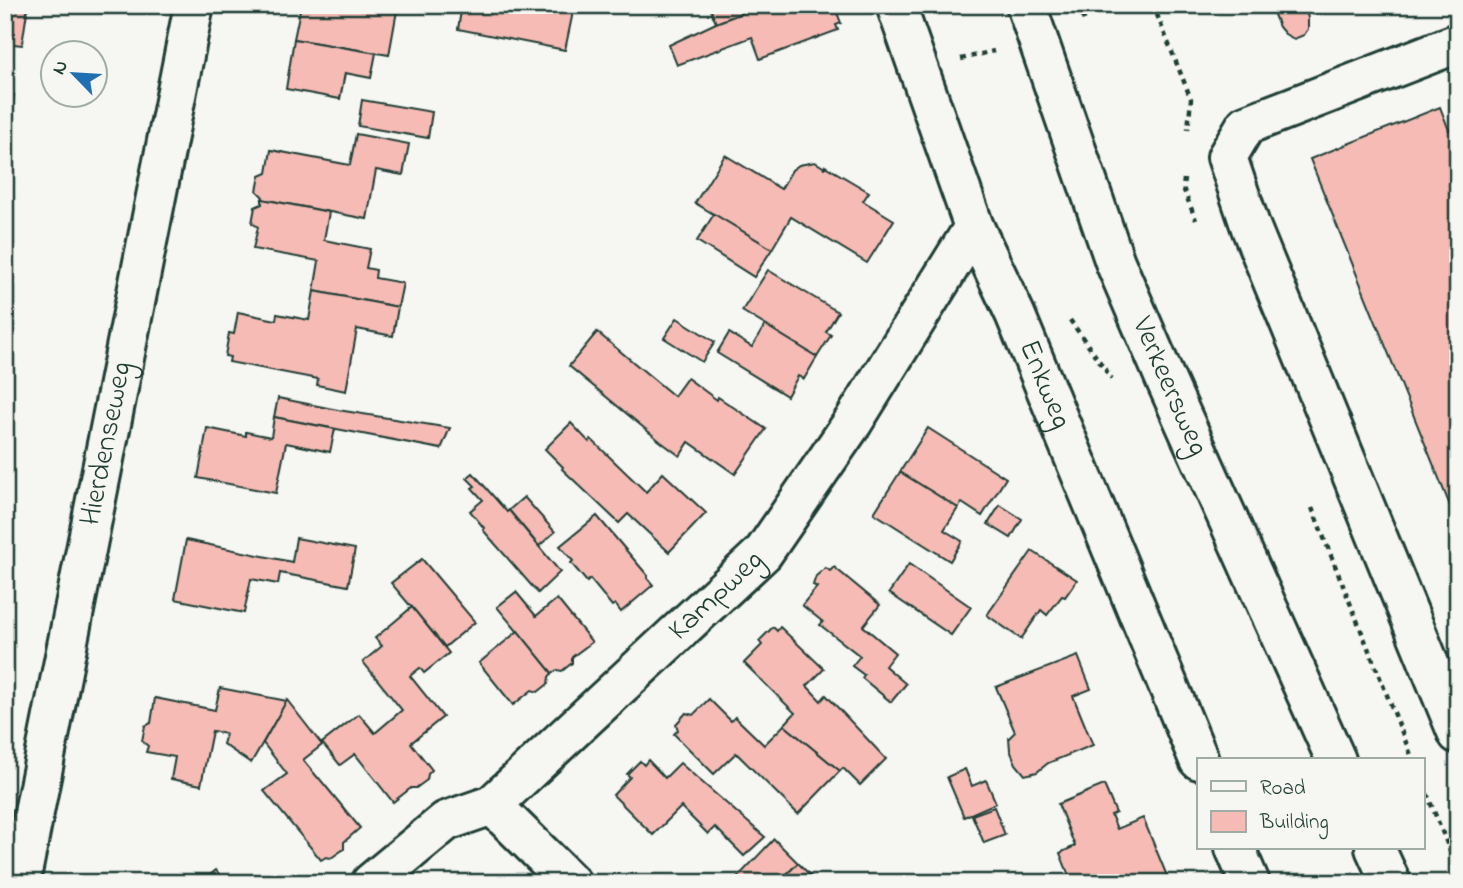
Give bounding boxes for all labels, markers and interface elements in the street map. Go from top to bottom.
north arrow [38,38,108,108]
text: N [46,56,76,79]
street label: Verkeersweg [1119,309,1219,464]
street label: Enkweg [1006,333,1082,436]
street label: Hierdenseweg [69,358,145,529]
street label: Kampweg [659,540,775,652]
legend [1197,758,1424,850]
text: Road [1260,774,1306,804]
text: Building [1259,808,1329,840]

